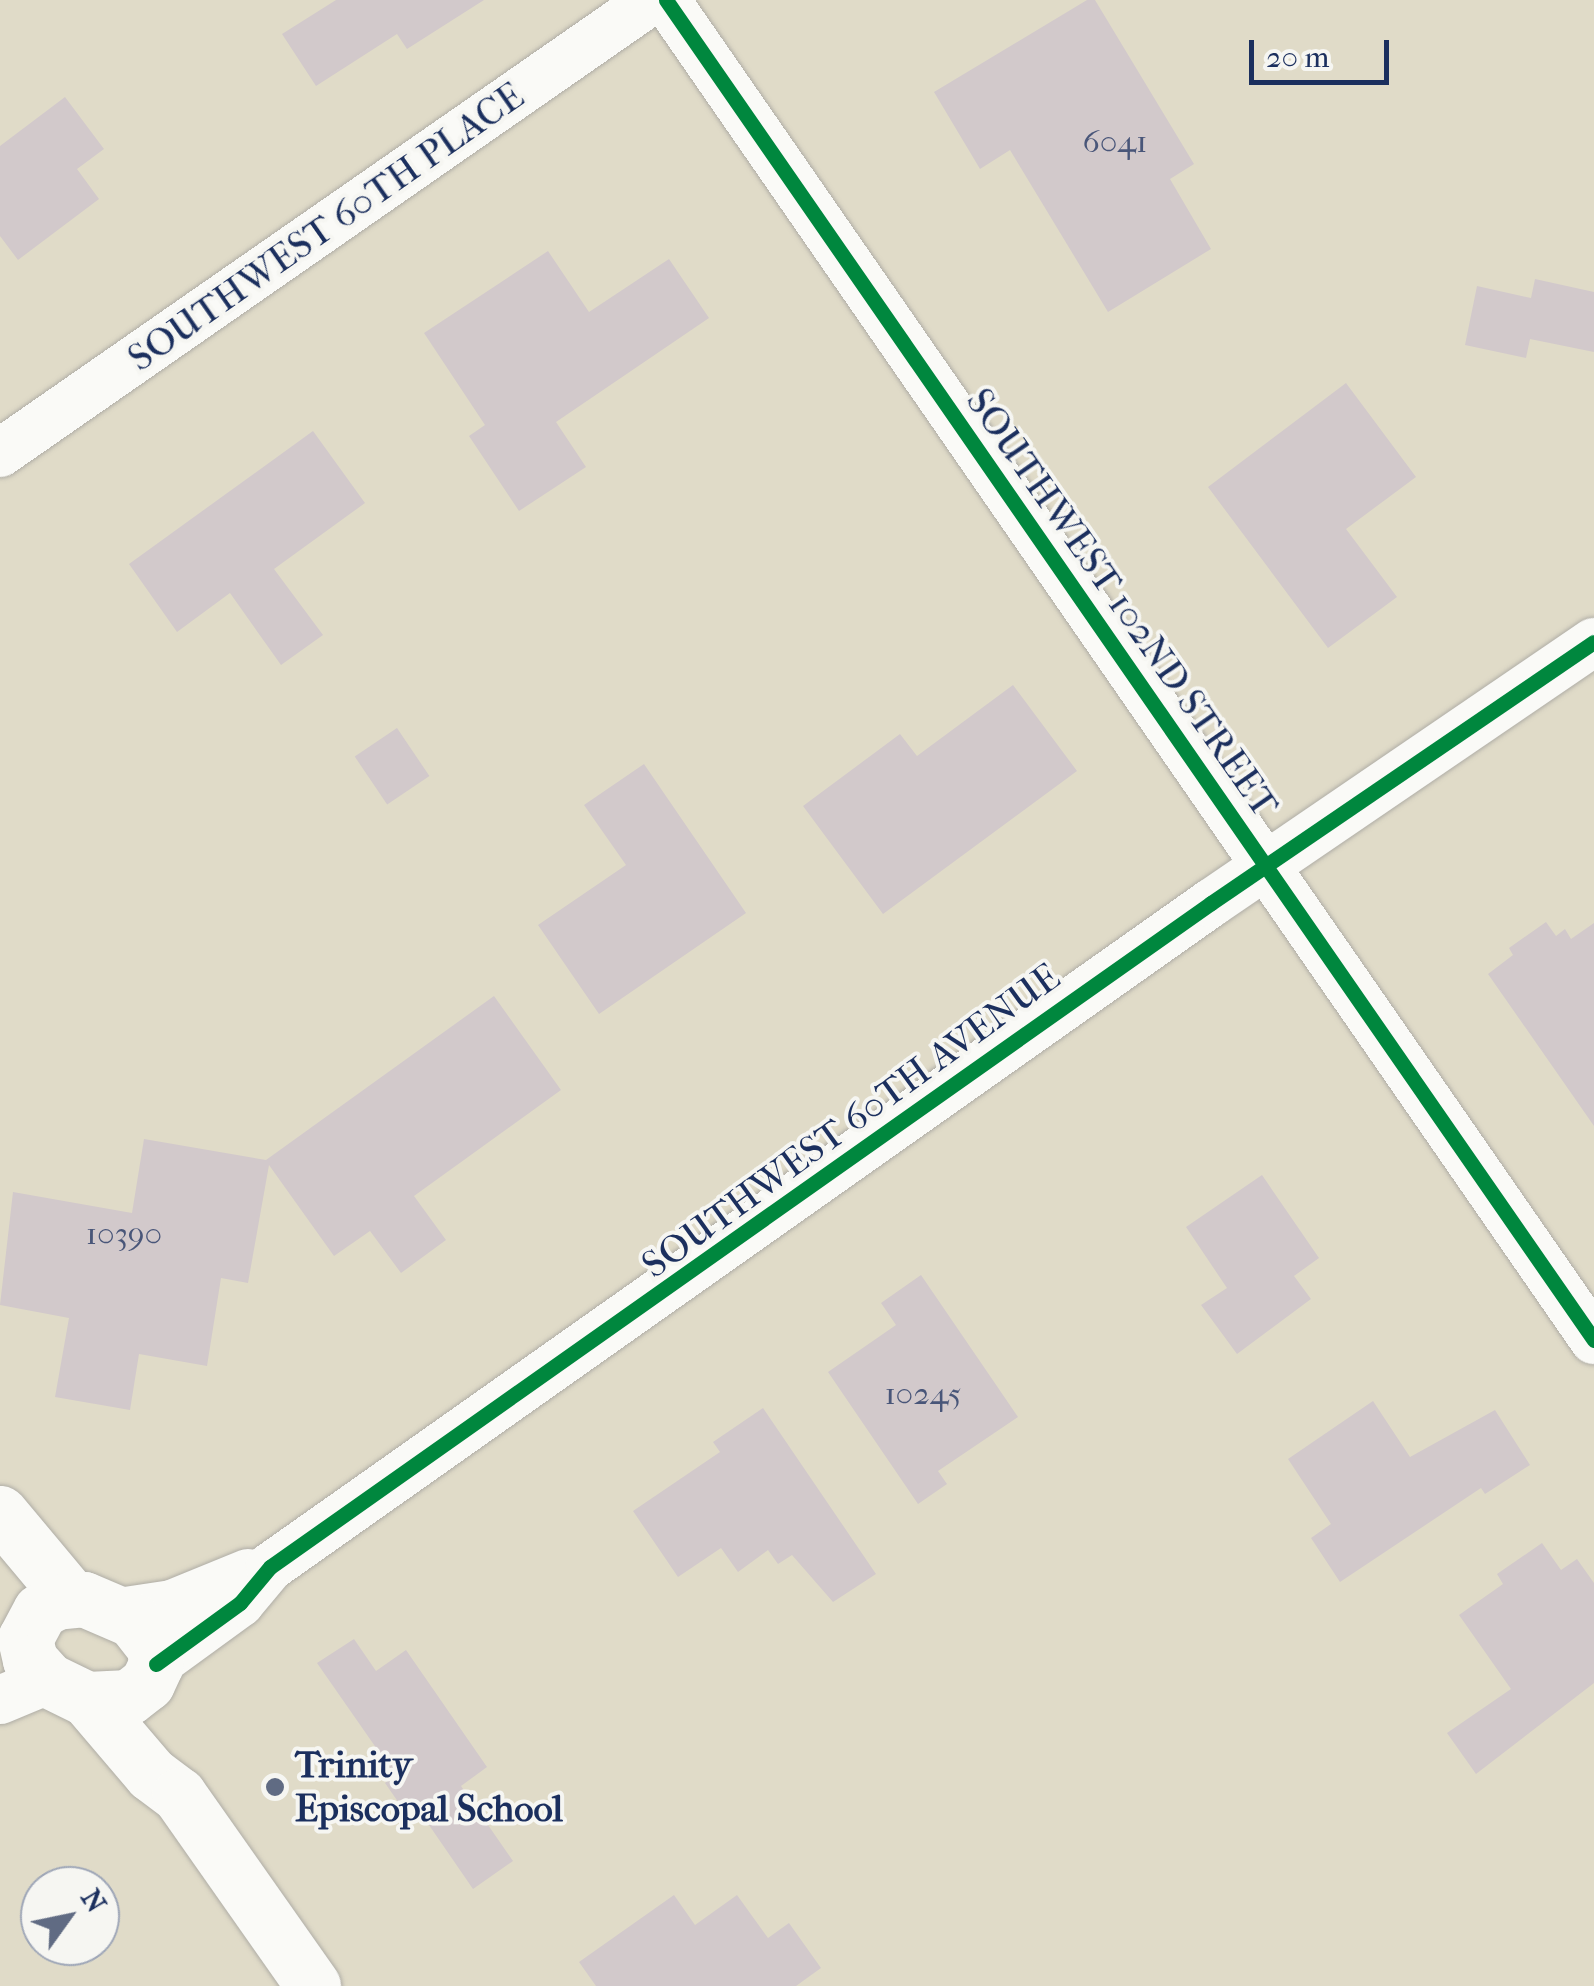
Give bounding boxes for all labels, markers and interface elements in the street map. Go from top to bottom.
scale bar [1254,20,1394,82]
text: 20 m [1266,40,1329,75]
street label: SOUTHWEST 60TH PLACE [120,73,532,381]
house number: 6041 [1083,123,1147,161]
street label: SOUTHWEST 102ND STREET [956,380,1288,826]
street label: SOUTHWEST 60TH AVENUE [633,954,1069,1288]
house number: 10390 [86,1215,162,1253]
house number: 10245 [884,1375,962,1413]
place label: Trinity Episcopal School [295,1742,563,1832]
marker: Trinity Episcopal School [264,1776,286,1798]
north arrow [20,1866,120,1966]
text: N [74,1883,114,1918]

